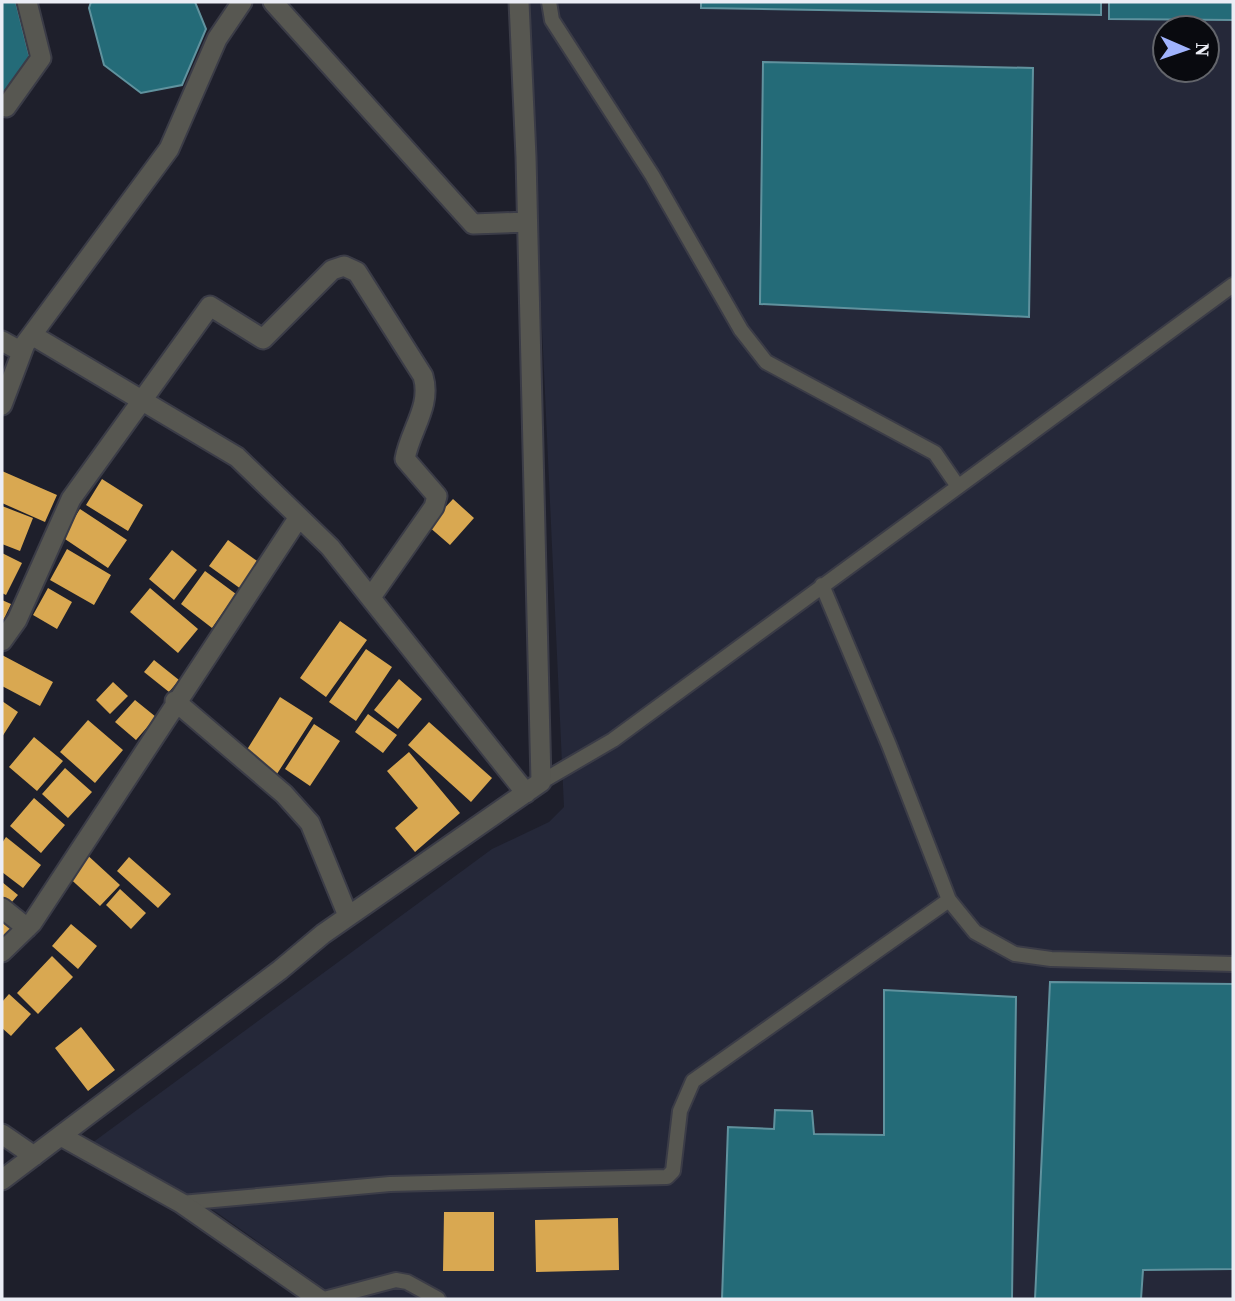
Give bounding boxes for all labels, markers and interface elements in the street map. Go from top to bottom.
north arrow [1151,14,1221,84]
text: N [1190,42,1216,57]

